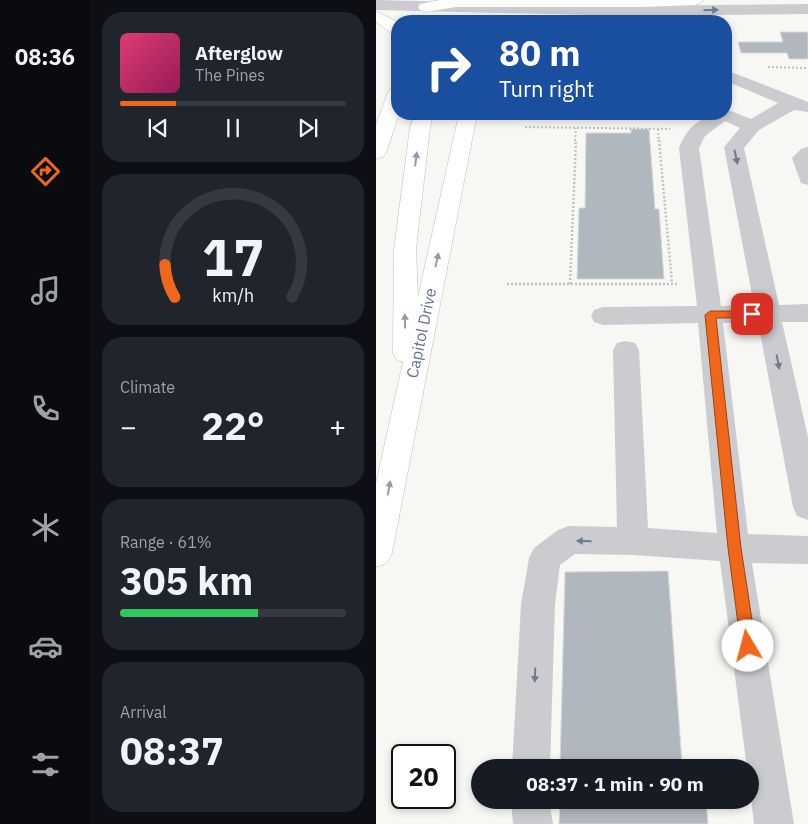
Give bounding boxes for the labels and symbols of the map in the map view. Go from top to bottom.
one-way arrow [703,6,719,14]
one-way arrow [733,149,741,165]
one-way arrow [412,151,420,167]
one-way arrow [433,253,441,268]
street label: Capitol Drive [402,286,440,380]
pin [731,293,773,335]
one-way arrow [401,313,409,329]
one-way arrow [775,354,783,370]
one-way arrow [385,480,393,495]
one-way arrow [576,536,592,544]
position arrow [721,619,773,671]
one-way arrow [530,667,538,683]
speed limit sign: 20 [391,744,456,809]

